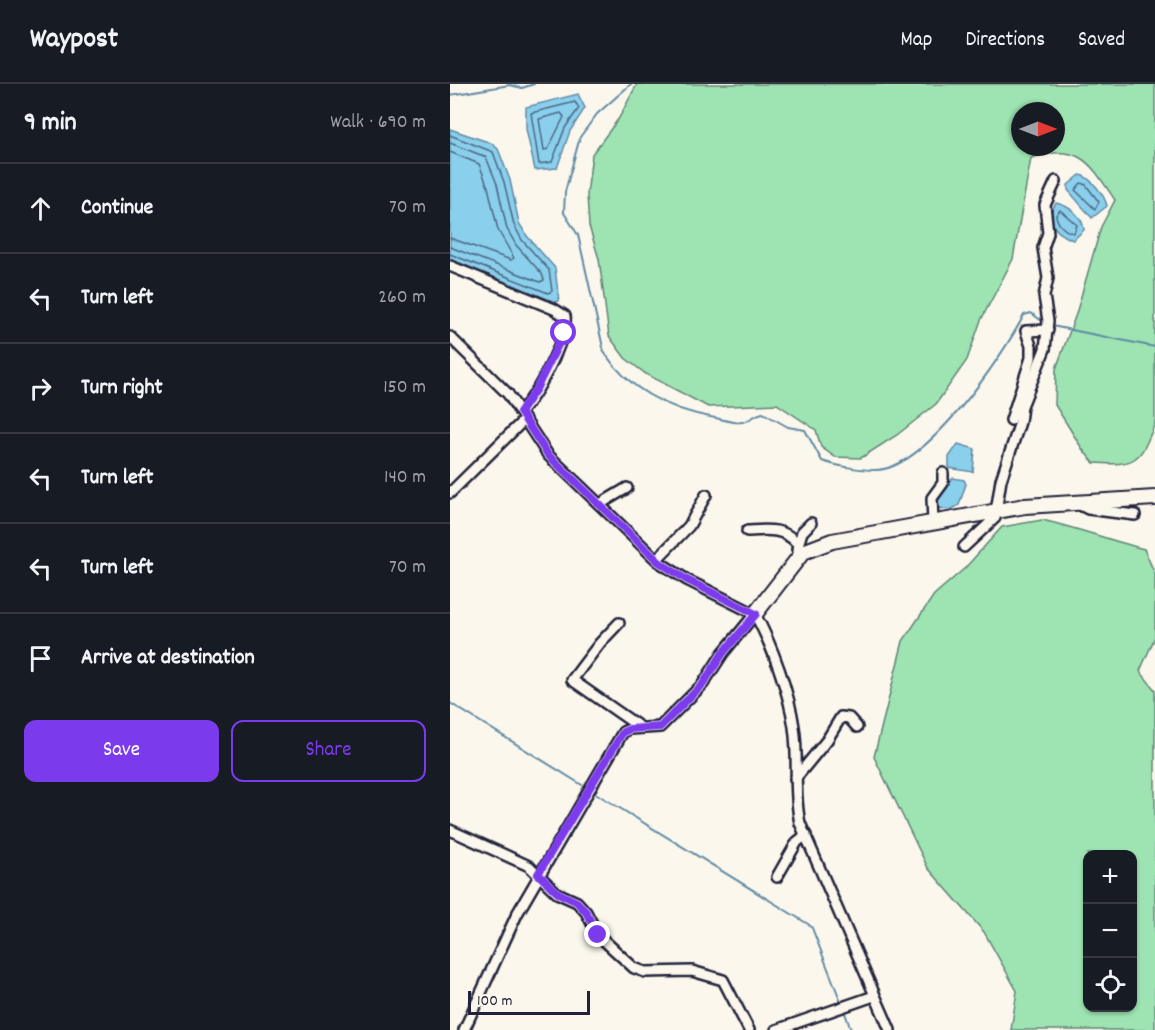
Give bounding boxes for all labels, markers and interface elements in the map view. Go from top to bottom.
text: Waypost [30,21,118,61]
text: Map [901,26,932,56]
text: Directions [965,26,1045,56]
text: Saved [1078,26,1125,56]
north arrow [1011,102,1065,156]
text: 9 min [24,105,77,142]
text: Walk · 690 m [330,109,426,137]
icon: ahead [24,192,57,225]
text: Continue [81,193,153,224]
text: 70 m [389,194,426,222]
icon: left [24,282,57,315]
text: Turn left [81,283,153,314]
text: 260 m [378,284,426,312]
route start [550,319,576,345]
icon: right [24,372,57,405]
text: Turn right [81,373,163,404]
text: 150 m [383,374,426,402]
icon: left [24,462,57,495]
text: Turn left [81,463,153,494]
text: 140 m [384,464,426,492]
icon: left [24,552,57,585]
text: Turn left [81,553,153,584]
text: 70 m [389,554,426,582]
icon: arrive [24,642,57,675]
text: Arrive at destination [81,643,255,674]
button: Save [24,720,219,782]
button: Share [231,720,426,782]
map controls [1083,850,1137,1012]
button: + [1083,850,1137,904]
button: − [1083,904,1137,958]
route end [584,921,610,947]
button: locate [1083,958,1137,1012]
scale bar [468,988,590,1016]
text: 100 m [477,990,513,1013]

